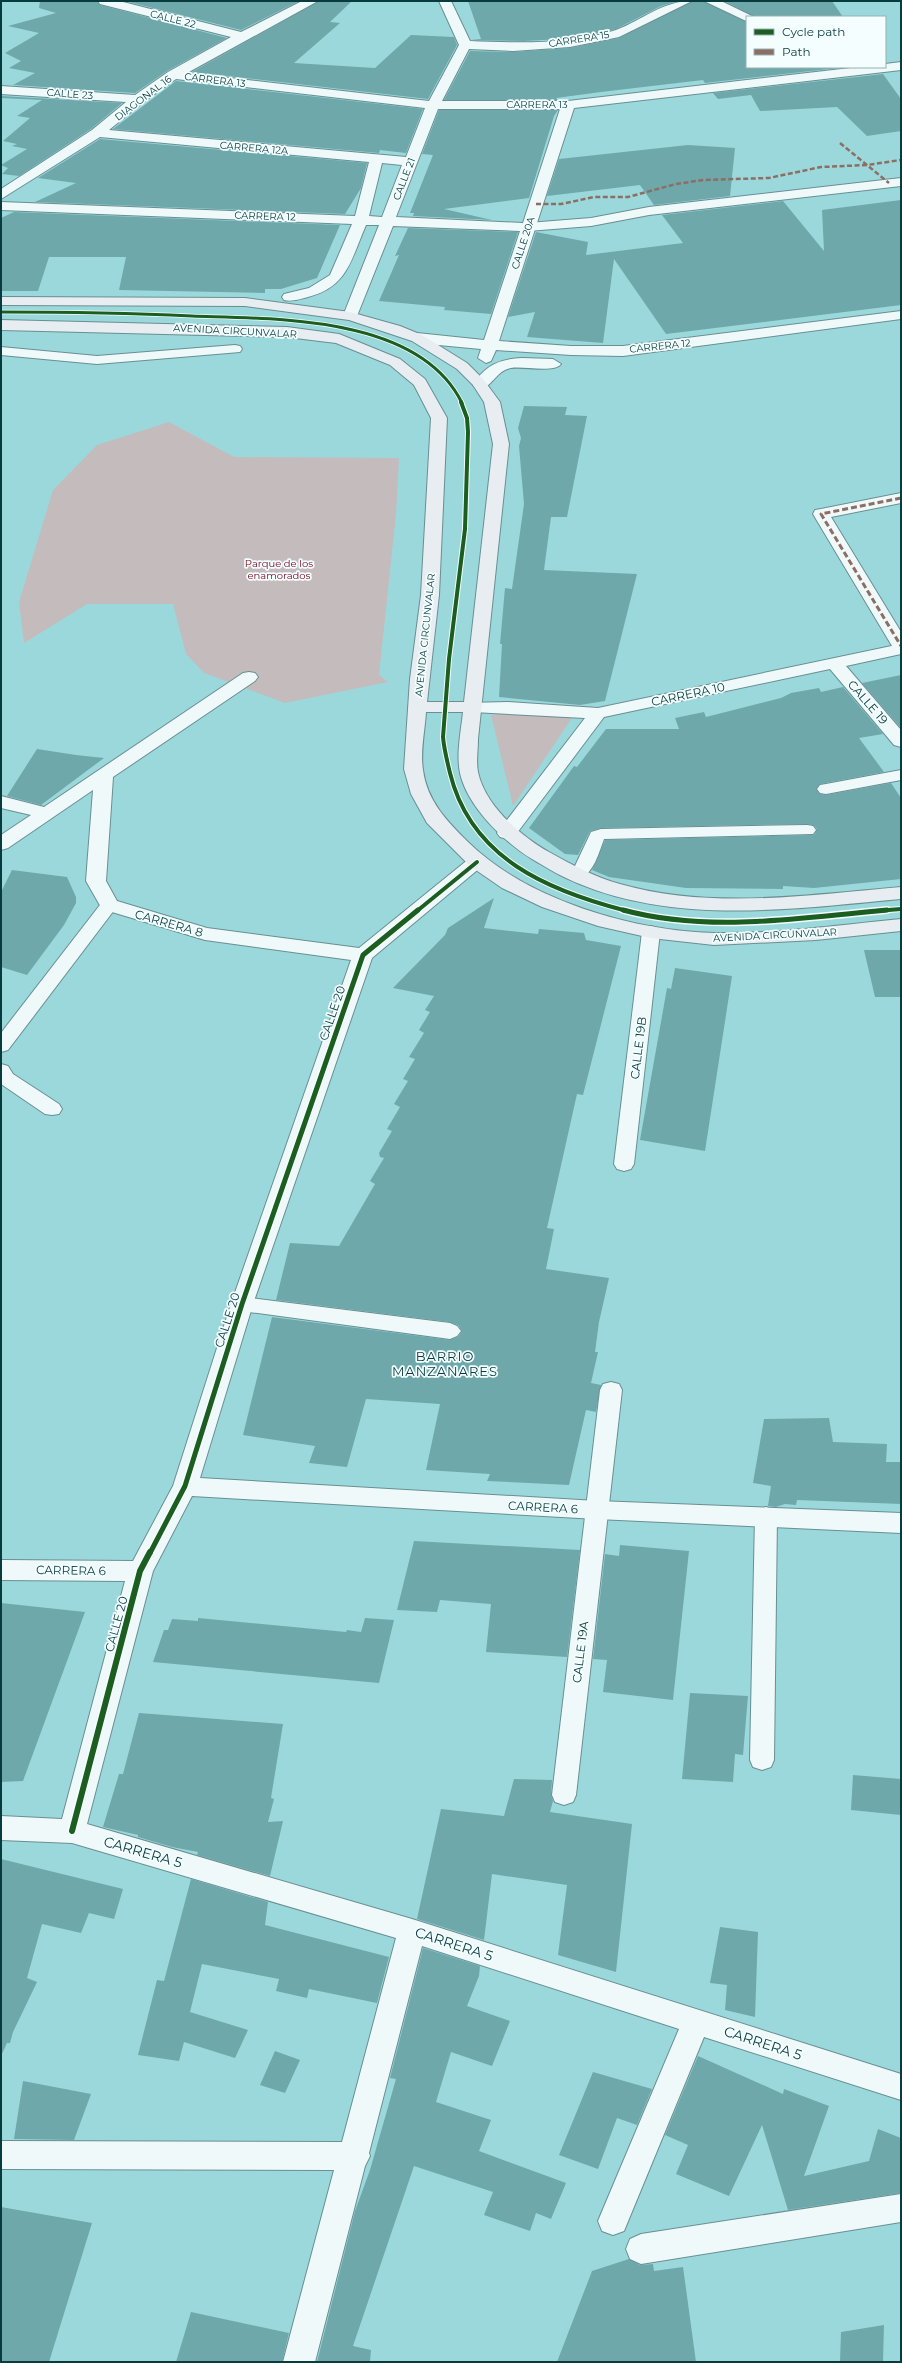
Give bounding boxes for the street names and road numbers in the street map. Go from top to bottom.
street label: CALLE 22 [149,7,197,31]
street label: CARRERA 15 [548,28,611,50]
street label: CARRERA 13 [184,70,247,90]
street label: DIAGONAL 16 [112,72,174,124]
street label: CALLE 23 [46,86,94,102]
street label: CARRERA 13 [506,98,568,111]
street label: CARRERA 12A [219,139,290,158]
street label: CALLE 21 [390,156,418,202]
street label: CARRERA 12 [234,208,296,224]
street label: CALLE 20A [508,214,538,271]
street label: AVENIDA CIRCUNVALAR [173,321,297,341]
street label: CARRERA 12 [629,336,692,356]
street label: AVENIDA CIRCUNVALAR [412,573,438,697]
street label: CALLE 19 [845,677,891,727]
street label: CARRERA 10 [650,679,726,709]
street label: CARRERA 8 [133,906,205,940]
street label: AVENIDA CIRCUNVALAR [713,925,837,945]
street label: CALLE 20 [316,984,348,1042]
street label: CALLE 19B [627,1016,649,1080]
street label: CALLE 20 [211,1291,243,1349]
street label: CARRERA 6 [508,1498,578,1516]
street label: CARRERA 6 [36,1562,106,1578]
street label: CALLE 20 [101,1595,131,1653]
street label: CALLE 19A [569,1620,591,1684]
street label: CARRERA 5 [102,1832,185,1872]
street label: CARRERA 5 [413,1923,495,1965]
street label: CARRERA 5 [722,2022,804,2064]

